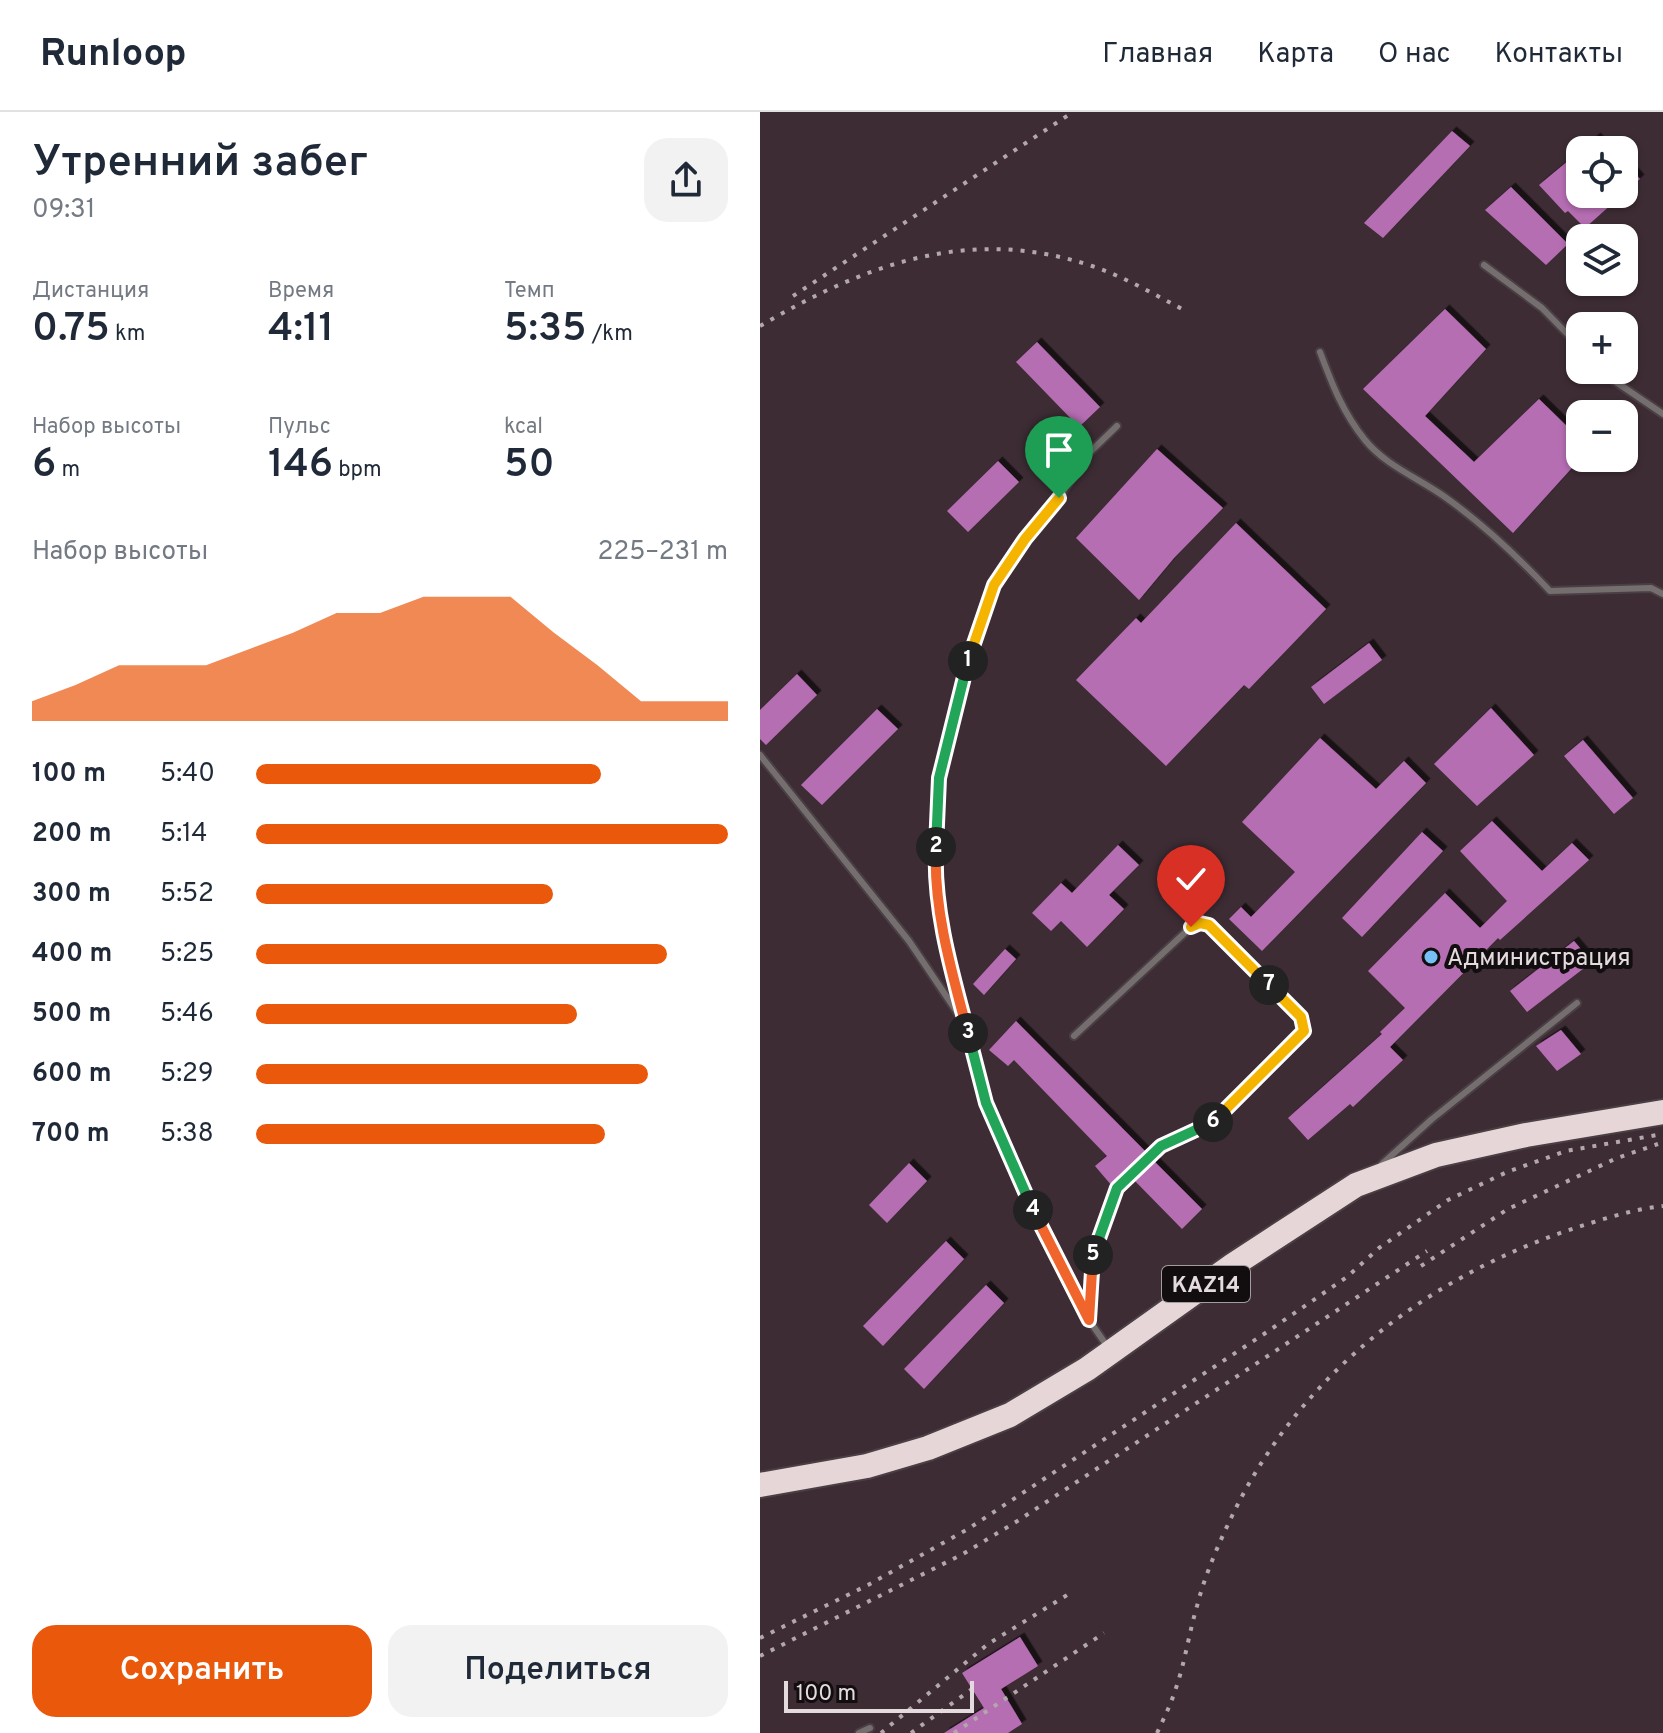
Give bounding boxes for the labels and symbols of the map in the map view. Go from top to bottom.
pin [1025,416,1093,498]
pin: 1 [948,641,988,681]
pin: 2 [916,827,956,867]
pin [1157,845,1225,927]
place label: Администрация [1447,944,1631,974]
marker: Администрация [1422,948,1440,966]
pin: 7 [1249,965,1289,1005]
pin: 3 [948,1013,988,1053]
pin: 6 [1193,1102,1233,1142]
pin: 4 [1013,1190,1053,1230]
pin: 5 [1073,1235,1113,1275]
road number: KAZ14 [1162,1266,1250,1302]
scale bar [784,1677,974,1713]

